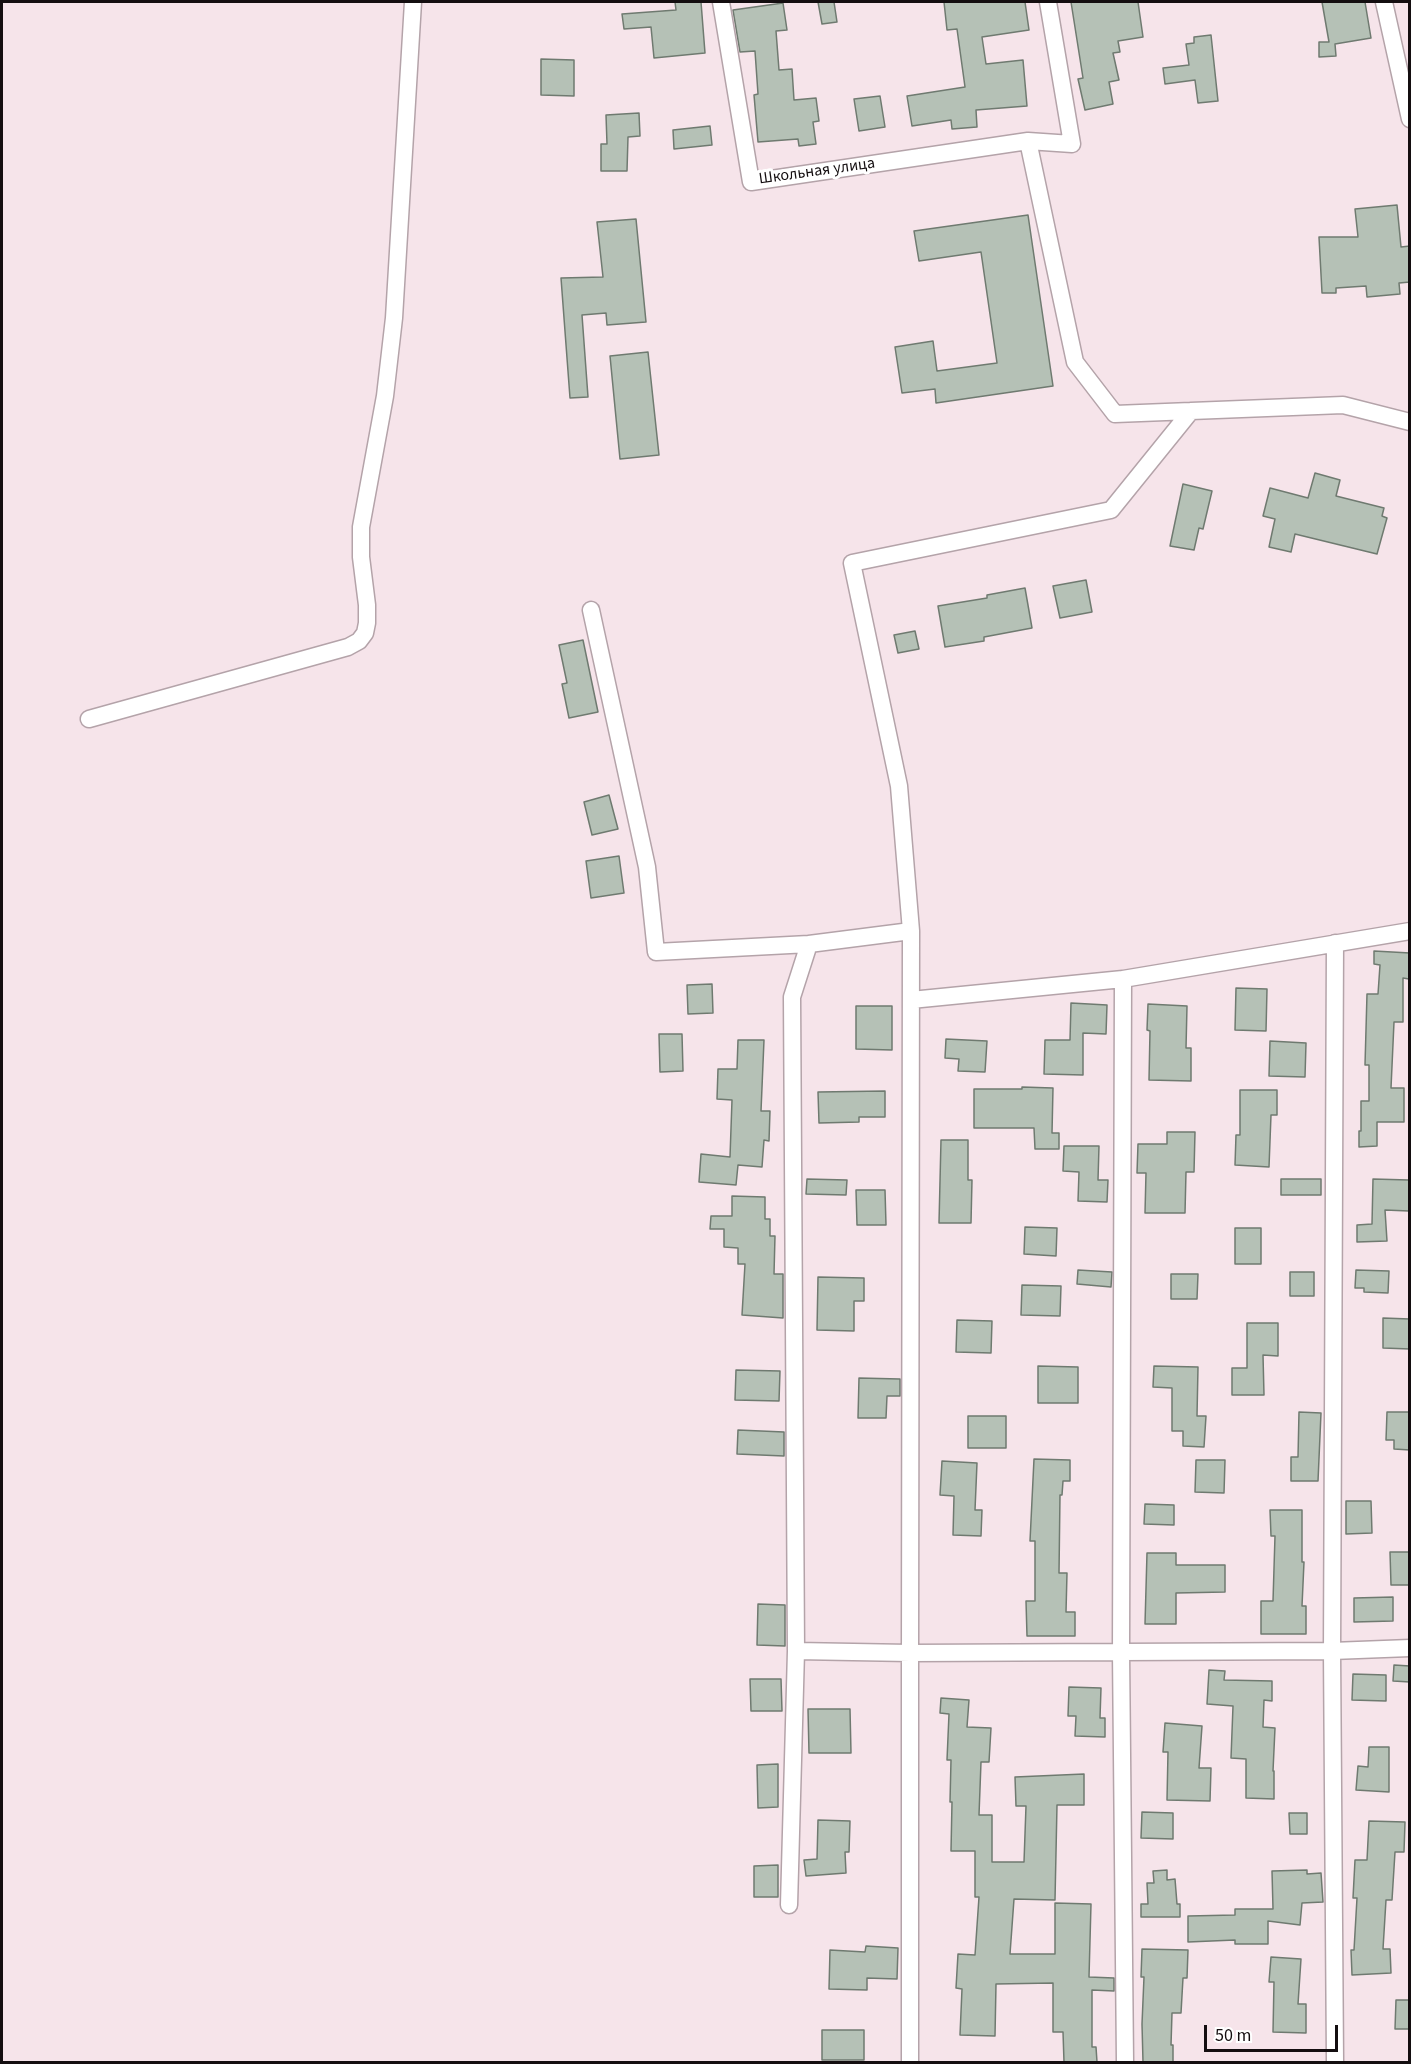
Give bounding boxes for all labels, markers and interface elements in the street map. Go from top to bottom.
street label: Школьная улица [758,154,876,190]
scale bar [1207,2013,1340,2051]
text: 50 m [1215,2023,1251,2048]

